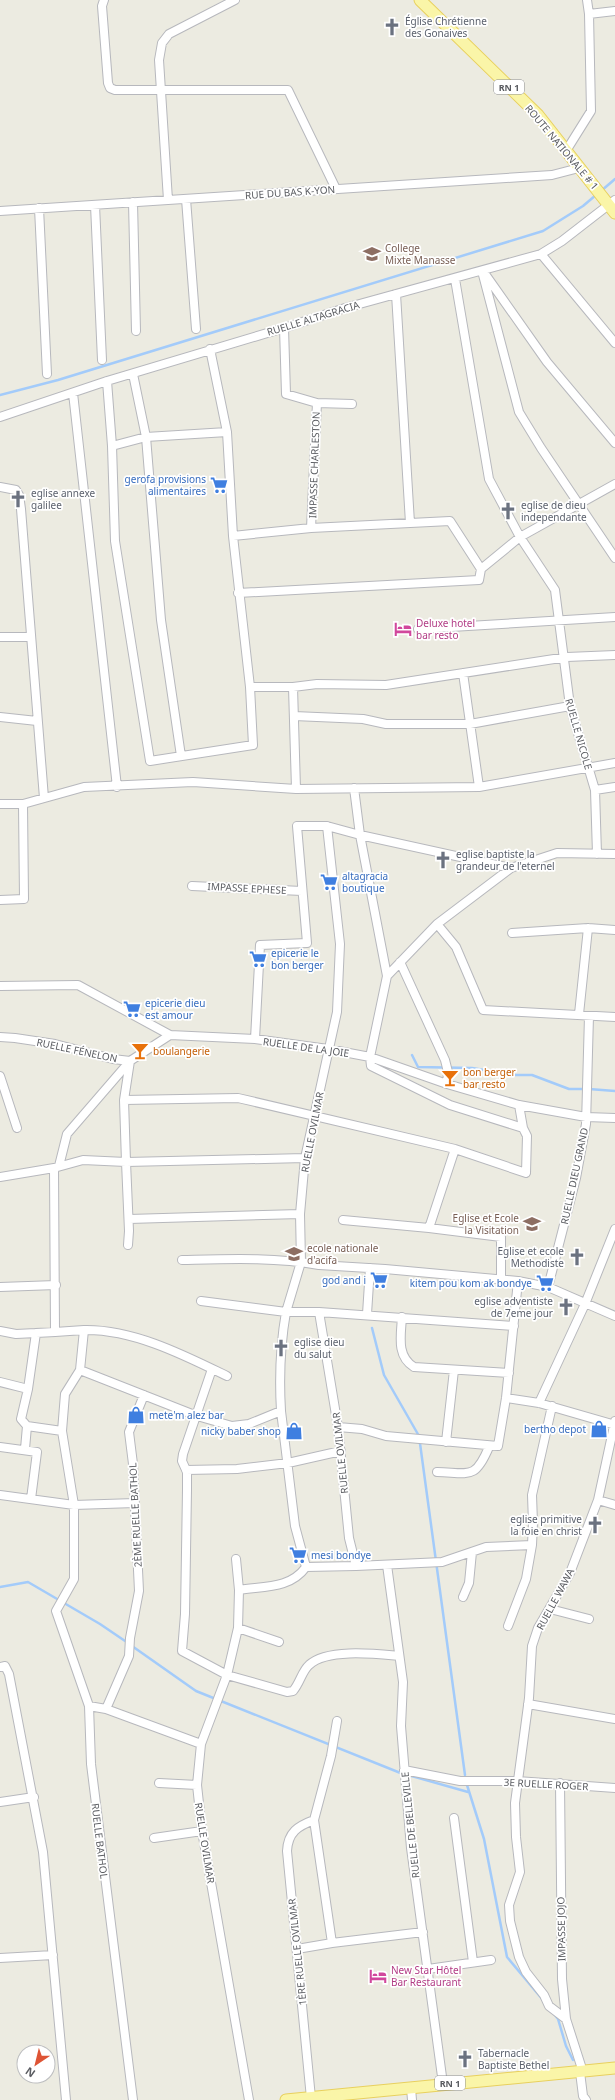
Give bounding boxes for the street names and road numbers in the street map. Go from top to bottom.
road number: RN 1 [494,80,524,94]
street label: ROUTE NATIONALE # 1 [522,101,602,193]
street label: RUE DU BAS K-YON [245,182,335,202]
street label: RUELLE ALTAGRACIA [265,297,362,339]
street label: IMPASSE CHARLESTON [305,411,323,519]
street label: RUELLE NICOLE [562,697,596,771]
street label: IMPASSE EPHESE [207,879,287,897]
street label: RUELLE DE LA JOIE [262,1034,350,1060]
street label: RUELLE FÉNELON [35,1035,119,1065]
street label: RUELLE OVILMAR [297,1090,327,1173]
street label: RUELLE DIEU GRAND [557,1126,591,1226]
street label: RUELLE OVILMAR [329,1411,351,1494]
street label: 2ÈME RUELLE BATHOL [125,1462,145,1568]
street label: RUELLE WAWA [533,1565,577,1632]
street label: RUELLE DE BELLEVILLE [397,1771,423,1879]
street label: 3E RUELLE ROGER [503,1775,589,1793]
street label: RUELLE BATHOL [88,1802,112,1880]
street label: RUELLE OVILMAR [192,1802,218,1885]
street label: IMPASSE JOJO [553,1896,569,1961]
street label: 1ÈRE RUELLE OVILMAR [284,1897,310,2006]
road number: RN 1 [435,2076,465,2090]

